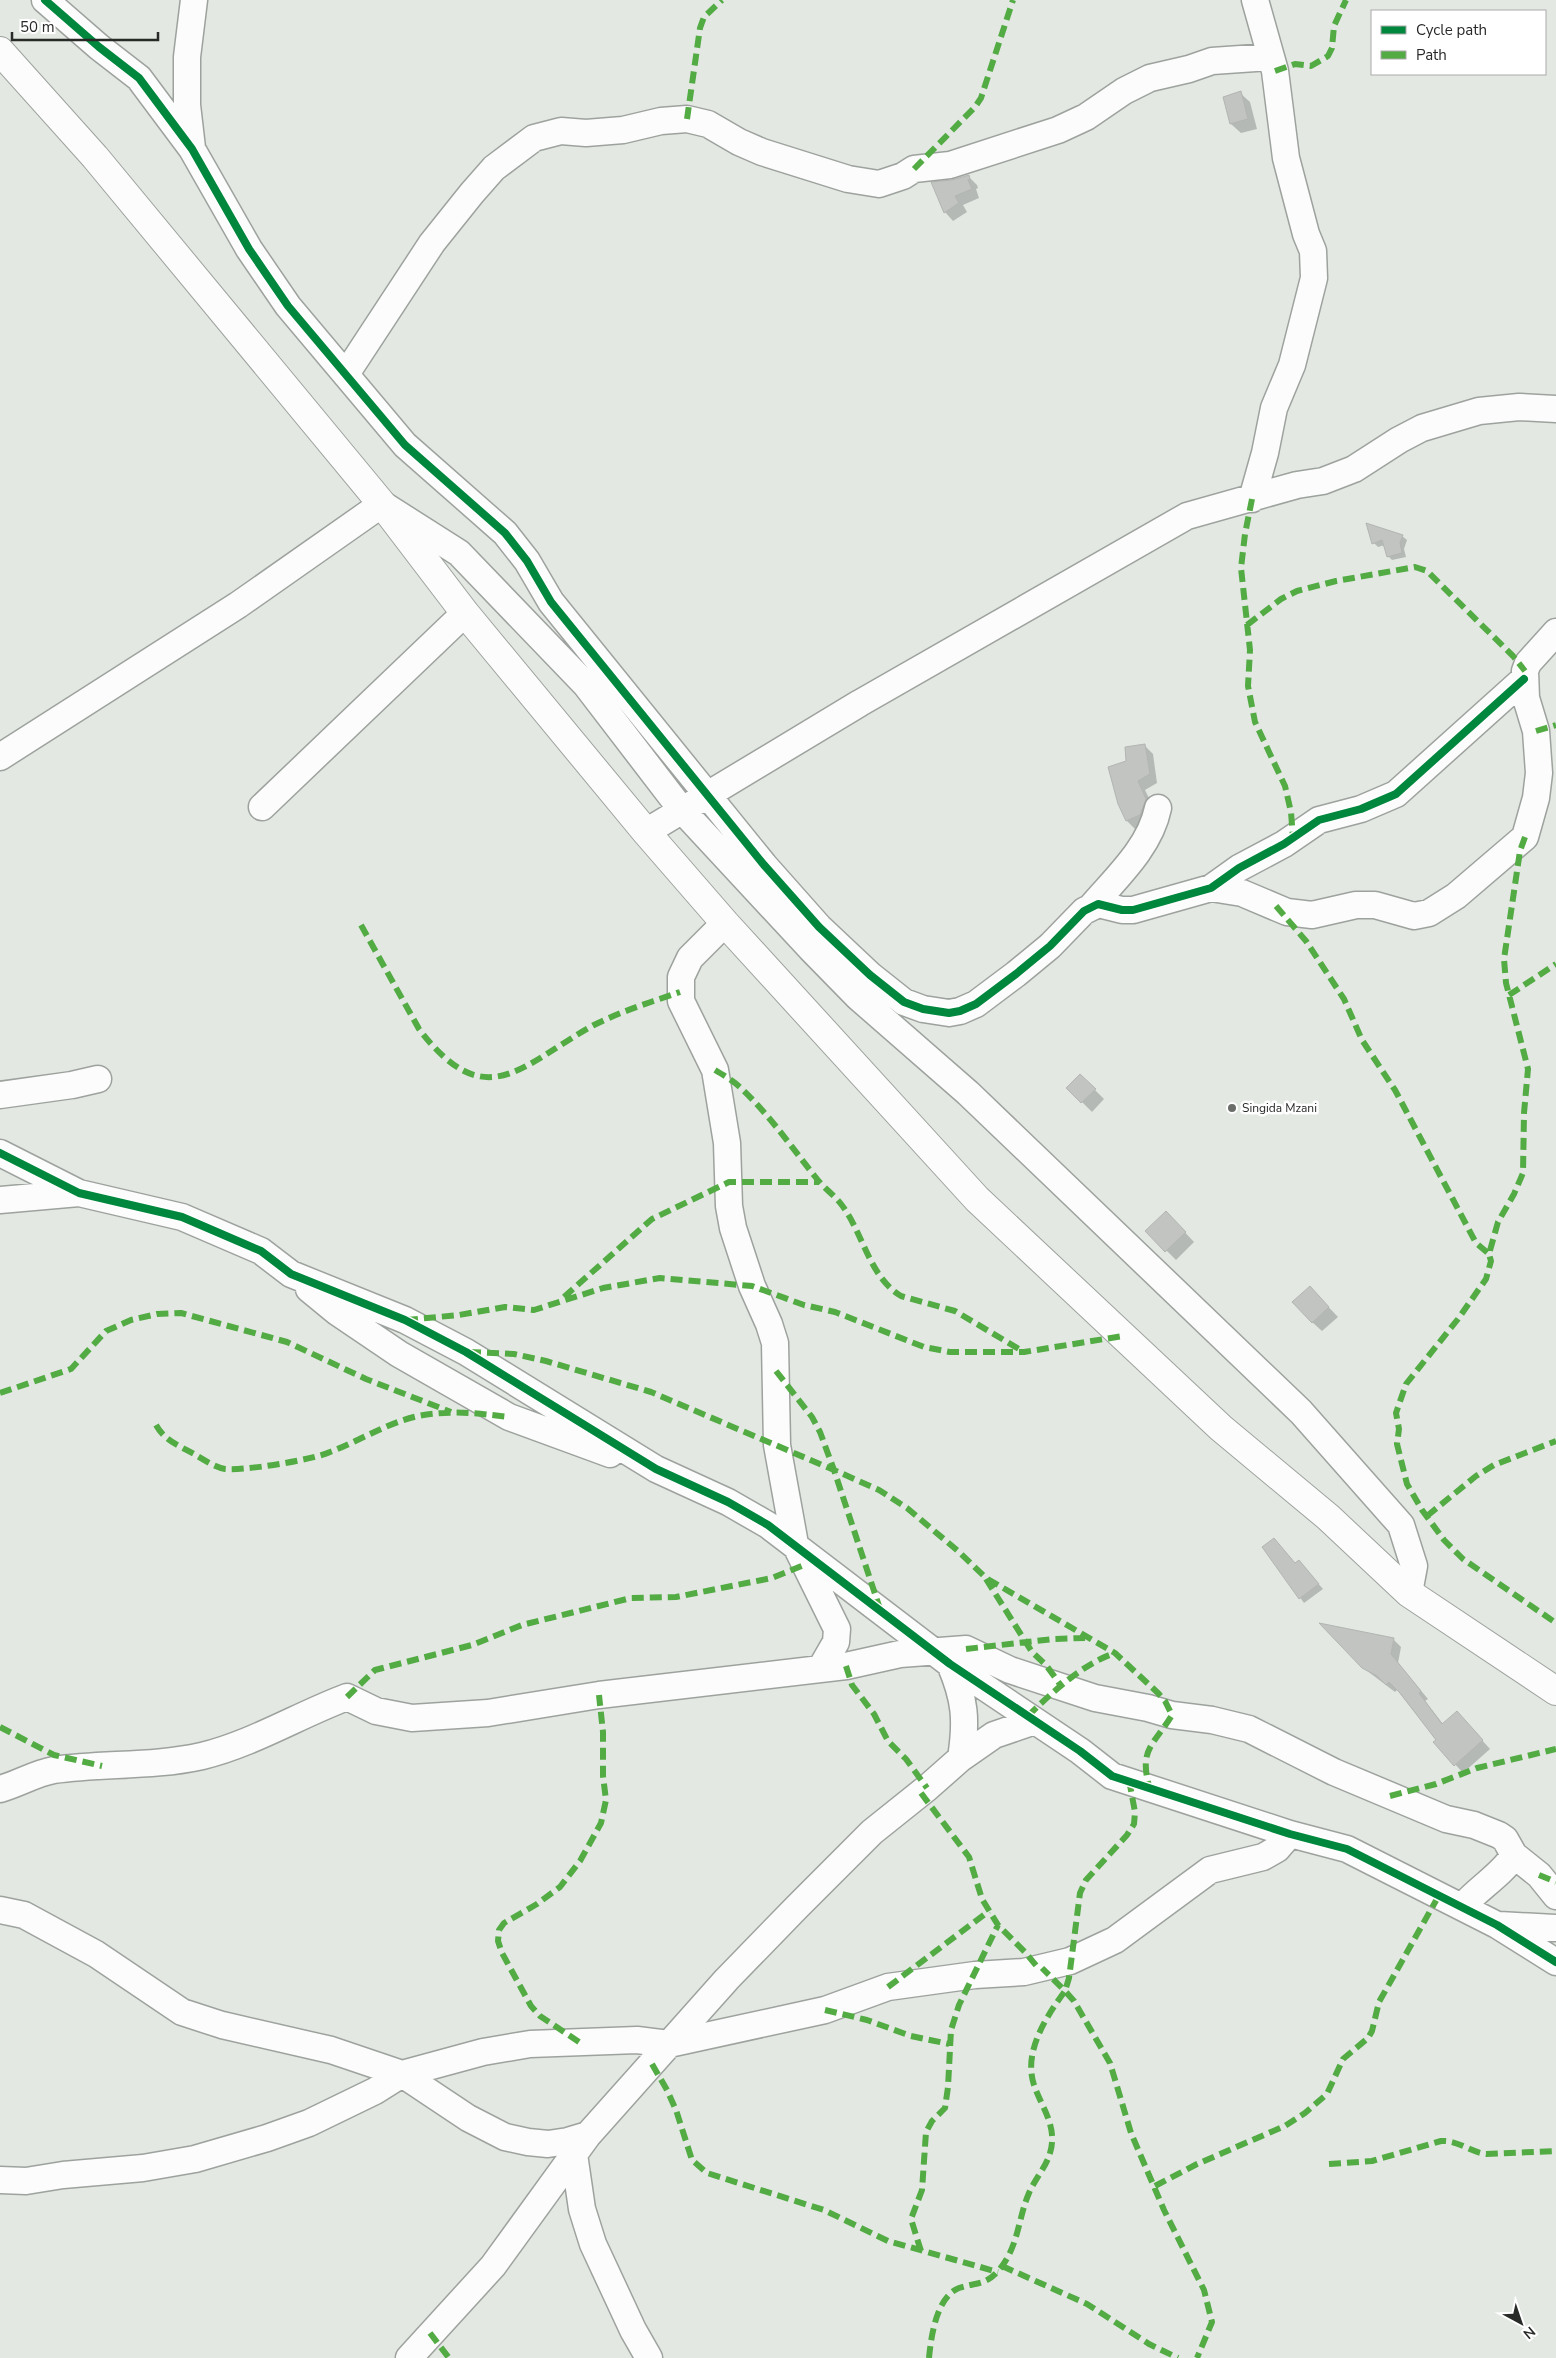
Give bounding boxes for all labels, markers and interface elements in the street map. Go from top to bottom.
scale bar [12,10,159,42]
legend [1371,10,1546,75]
text: 50 m [20,17,55,37]
text: Cycle path [1416,20,1487,40]
text: Path [1416,45,1447,65]
place label: Singida Mzani [1242,1100,1317,1116]
marker: Singida Mzani [1226,1102,1238,1114]
north arrow [1496,2298,1546,2348]
text: N [1519,2322,1539,2343]

